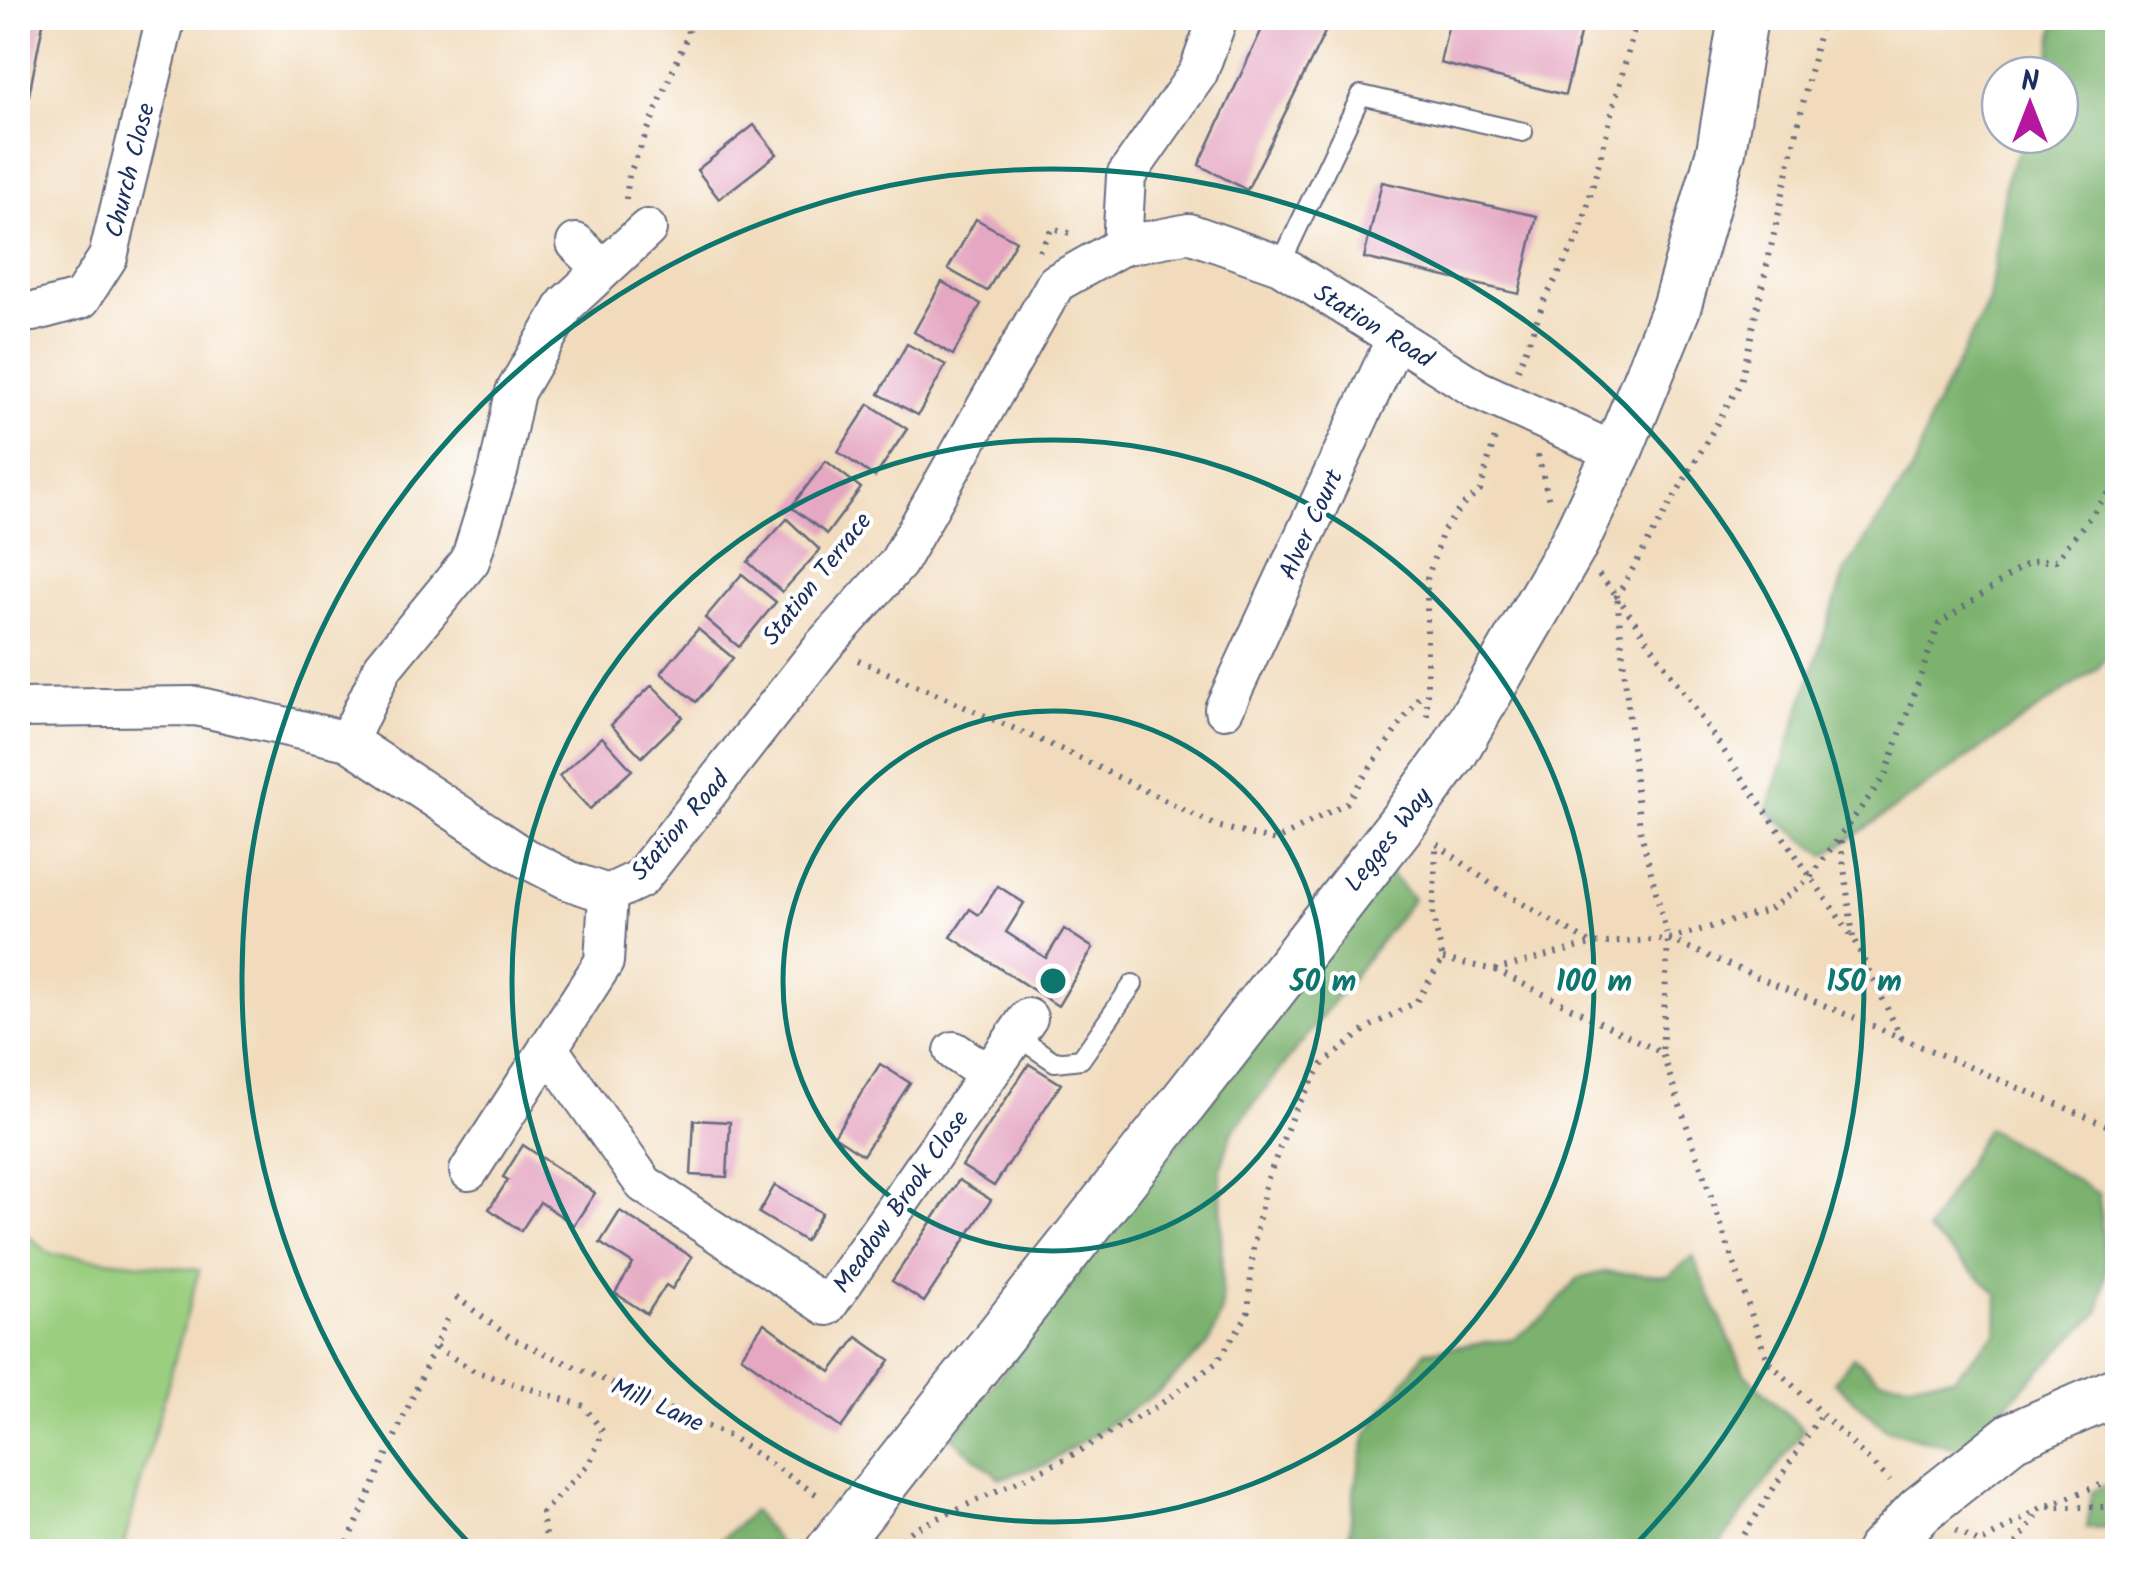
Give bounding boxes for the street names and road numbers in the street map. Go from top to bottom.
street label: Church Close [95,99,167,242]
street label: Station Road [1305,274,1442,380]
street label: Alver Court [1269,463,1355,587]
street label: Station Terrace [752,504,883,655]
street label: Station Road [621,761,741,890]
street label: Legges Way [1335,779,1443,901]
street label: Meadow Brook Close [823,1102,980,1302]
street label: Mill Lane [604,1368,710,1444]

